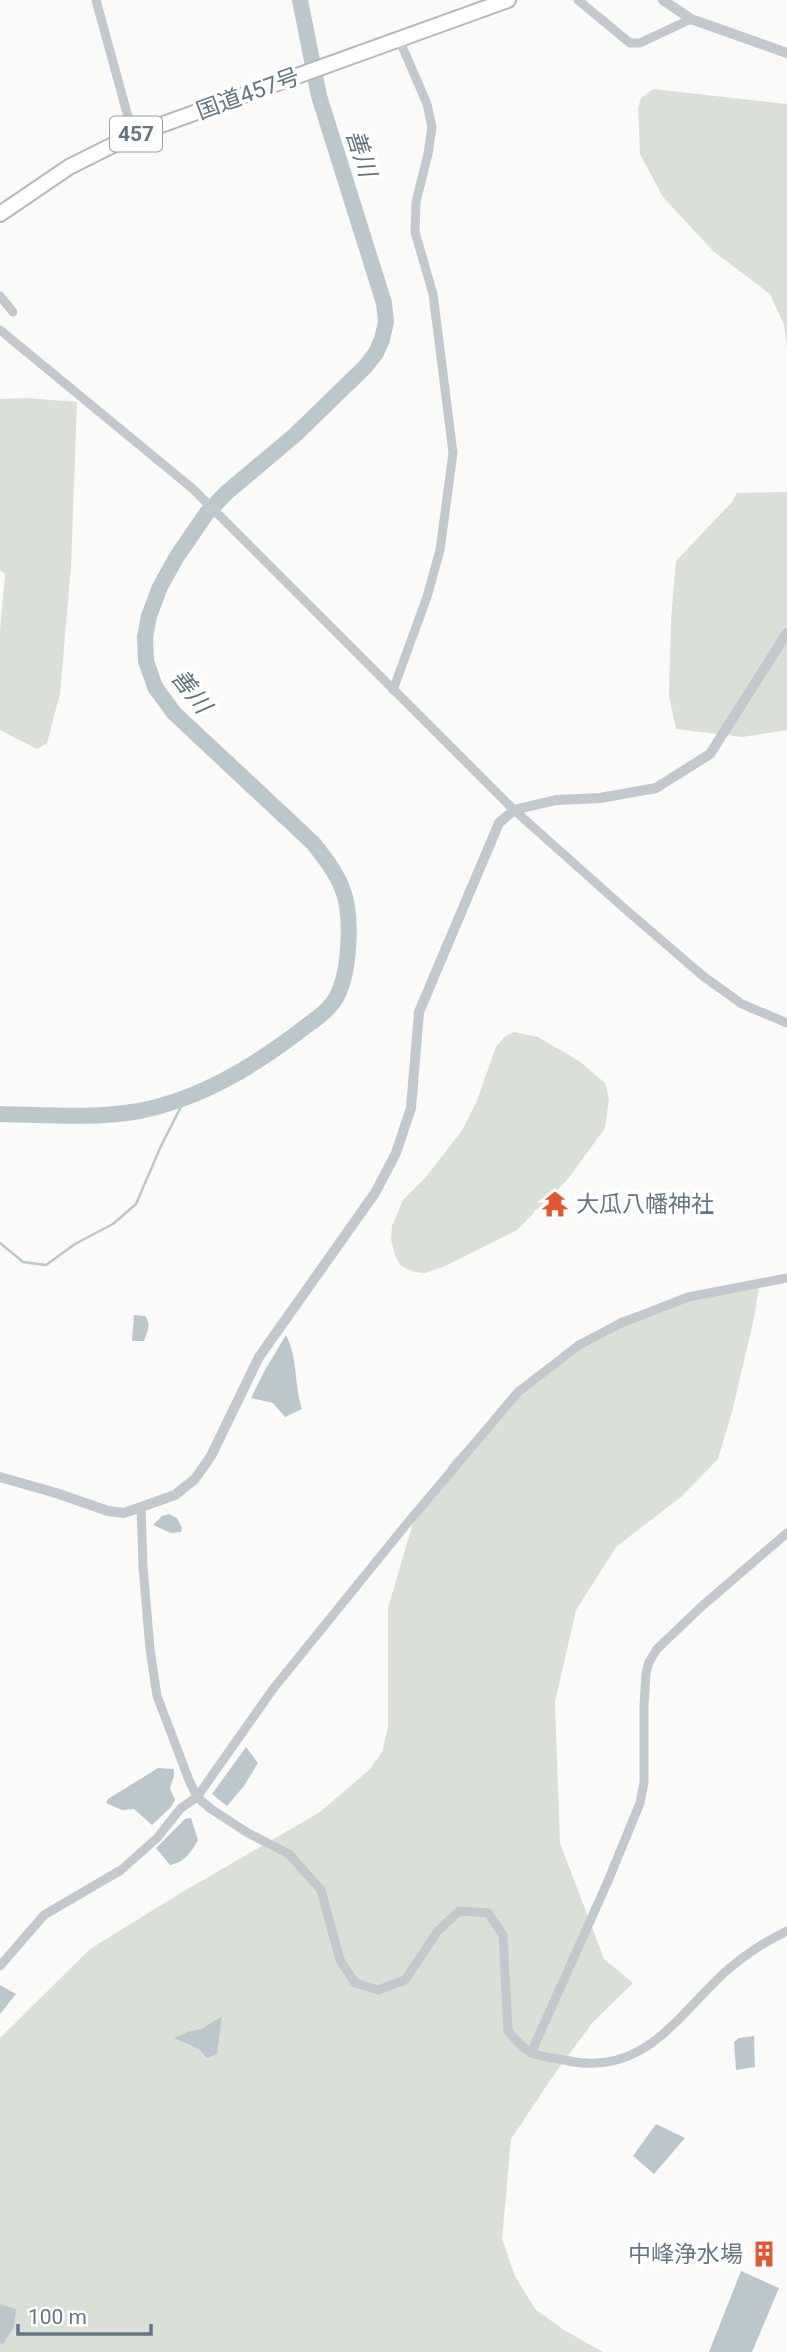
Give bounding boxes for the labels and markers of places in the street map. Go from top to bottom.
temple icon: 大瓜八幡神社 [540,1189,570,1219]
place label: 大瓜八幡神社 [576,1191,714,1218]
building icon: 中峰浄水場 [749,2239,779,2269]
place label: 中峰浄水場 [628,2241,743,2268]

